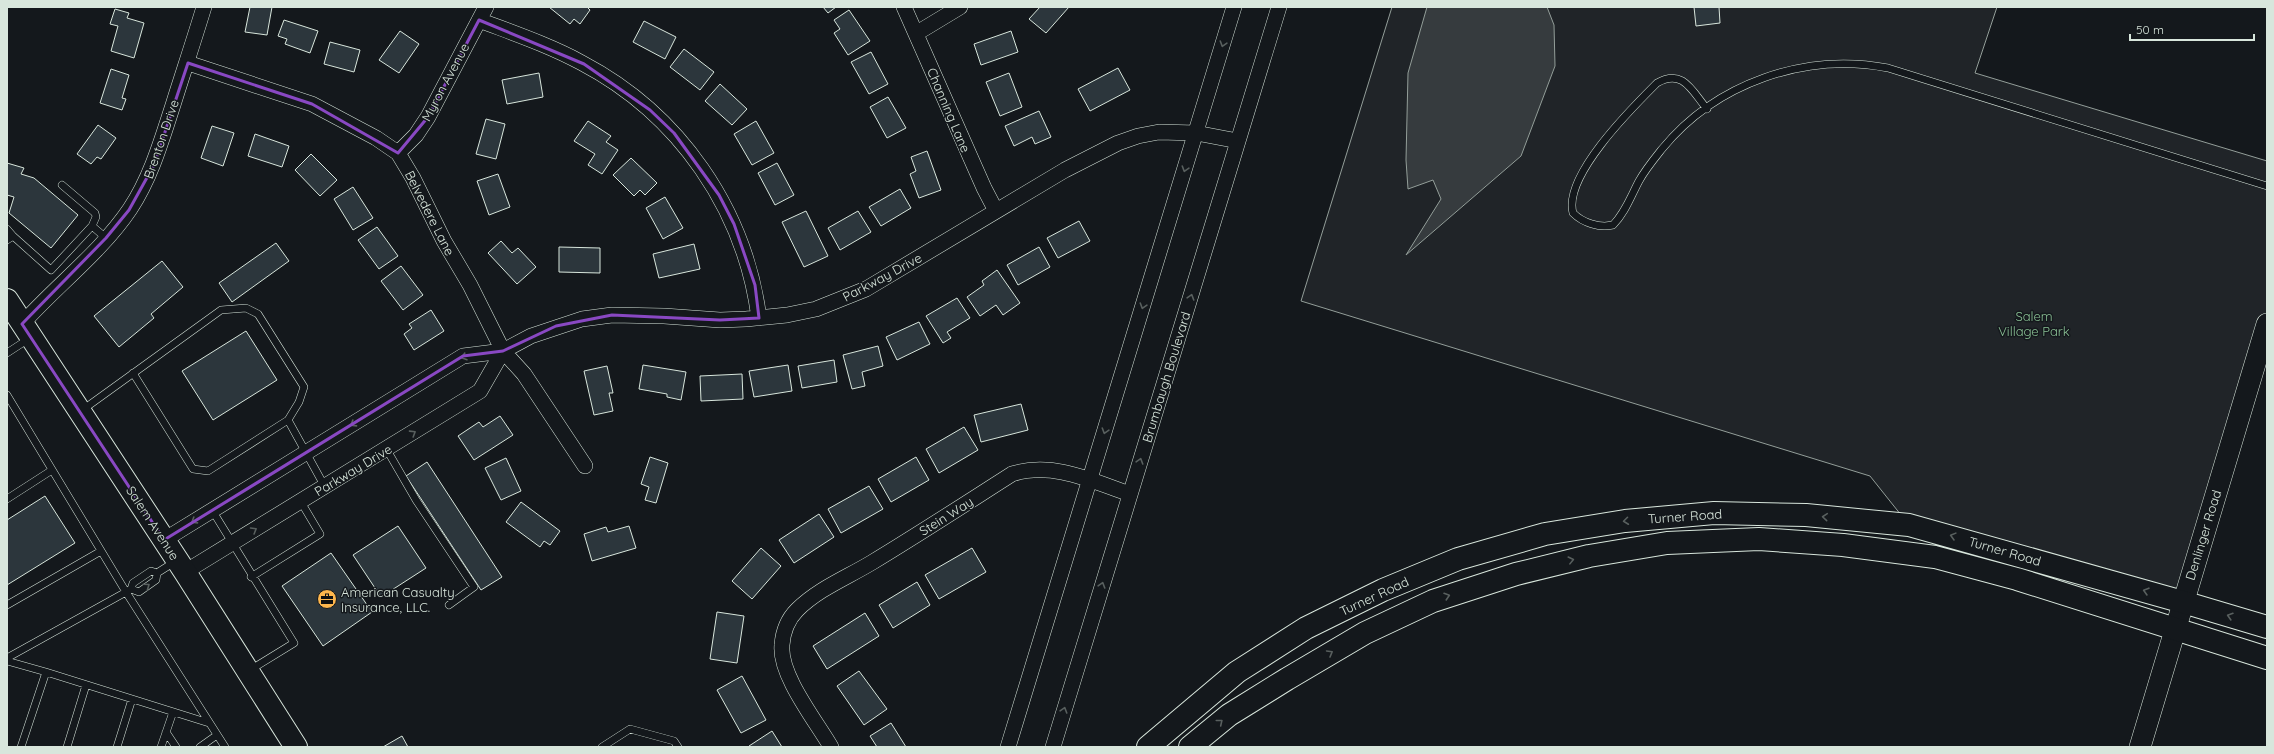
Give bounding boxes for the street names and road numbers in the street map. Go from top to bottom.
street label: Myron Avenue [418,40,472,124]
street label: Channing Lane [924,65,974,155]
street label: Brenton Drive [140,97,182,181]
street label: Belvedere Lane [402,168,458,258]
street label: Parkway Drive [840,249,924,305]
street label: Brumbaugh Boulevard [1138,310,1194,444]
street label: Parkway Drive [311,441,395,499]
street label: Salem Avenue [123,483,183,563]
street label: Denlinger Road [2182,488,2224,582]
street label: Stein Way [916,493,976,539]
street label: Turner Road [1647,505,1723,527]
street label: Turner Road [1967,533,2043,569]
street label: Turner Road [1337,573,1411,619]

